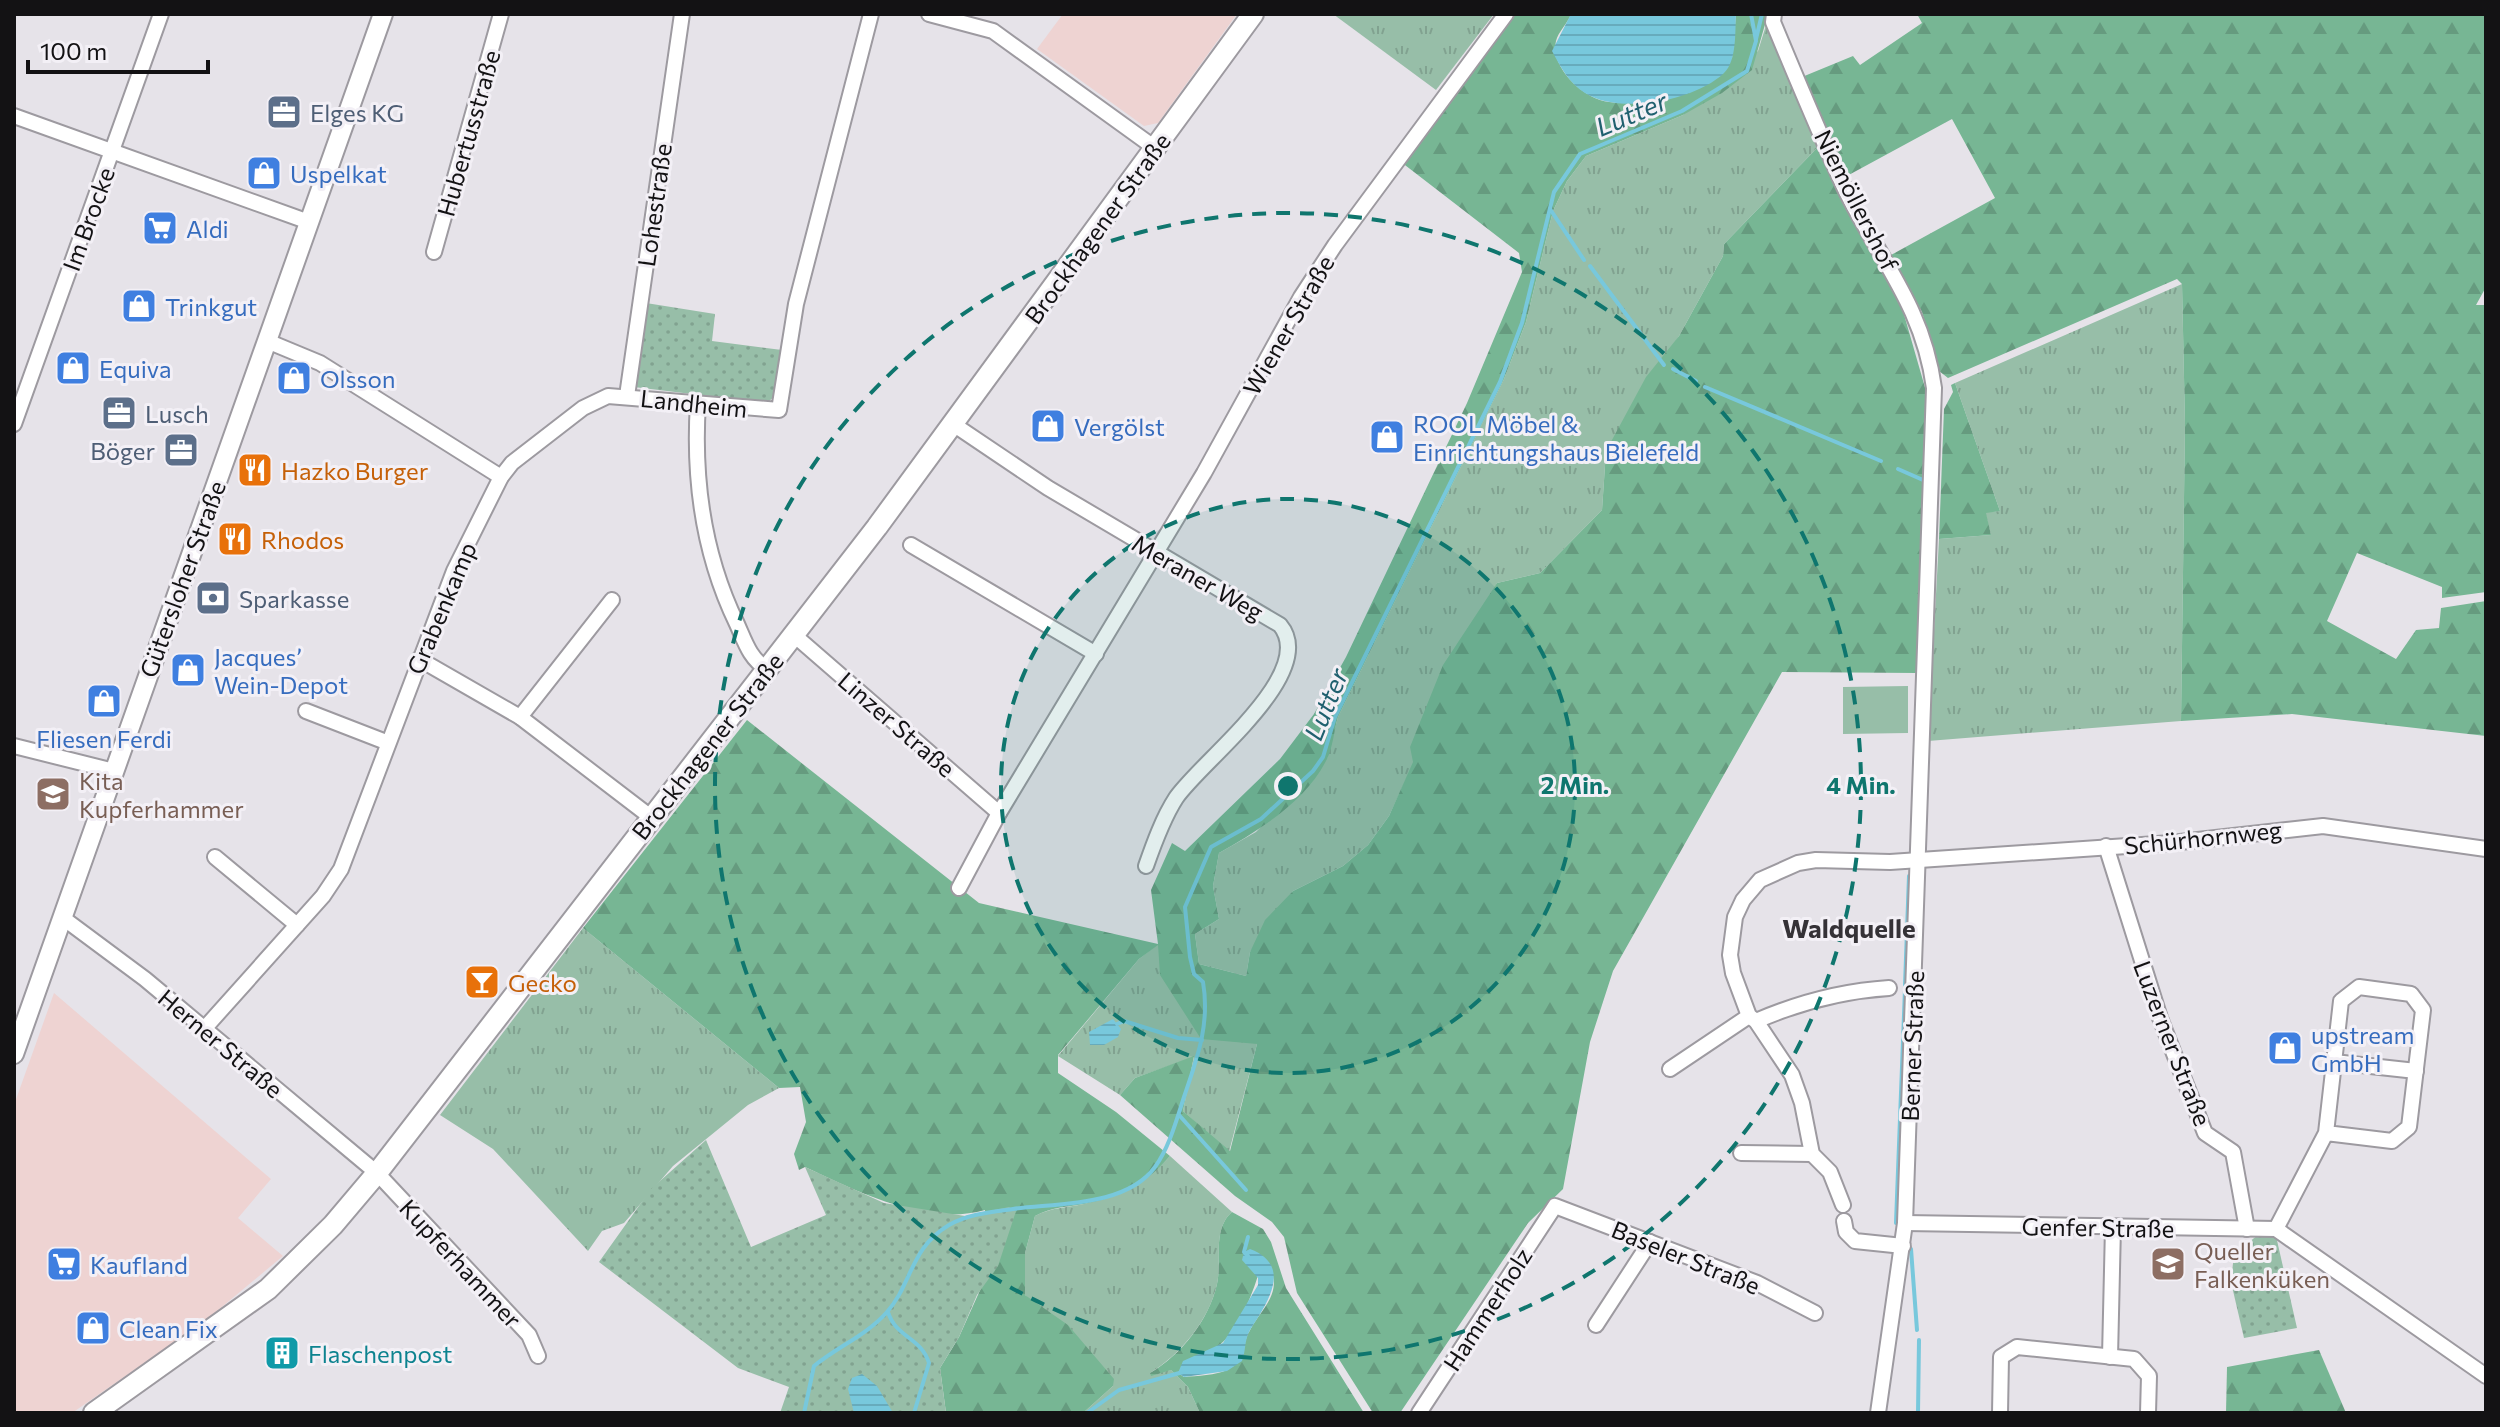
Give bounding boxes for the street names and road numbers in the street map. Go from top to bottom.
street label: Hubertusstraße [430,46,506,220]
street label: Niemöllershof [1809,125,1905,276]
street label: Brockhagener Straße [1018,127,1176,329]
street label: Lohestraße [631,141,677,269]
street label: Im Brocke [56,163,120,275]
street label: Wiener Straße [1236,250,1340,400]
street label: Landheim [639,383,749,423]
street label: Gütersloher Straße [133,477,231,681]
street label: Meraner Weg [1127,528,1269,626]
street label: Grabenkamp [400,538,482,678]
street label: Brockhagener Straße [625,647,789,845]
street label: Linzer Straße [833,665,961,783]
street label: Schürhornweg [2123,814,2283,860]
street label: Luzerner Straße [2128,956,2218,1130]
street label: Berner Straße [1895,970,1929,1122]
street label: Herner Straße [153,983,289,1103]
street label: Kupferhammer [394,1193,528,1333]
street label: Genfer Straße [2021,1211,2175,1243]
street label: Baseler Straße [1608,1214,1764,1300]
street label: Hammerholz [1436,1242,1538,1376]

